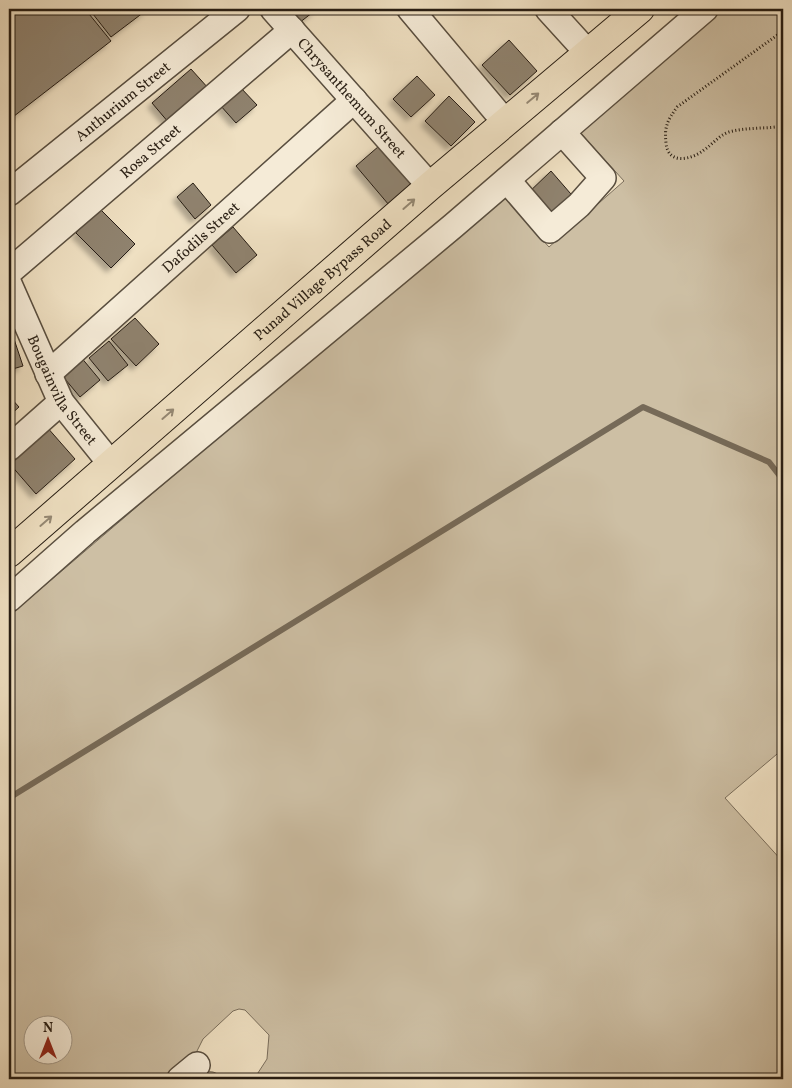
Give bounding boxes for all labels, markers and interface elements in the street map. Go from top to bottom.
street label: Chrysanthemum Street [292,34,410,164]
street label: Anthurium Street [71,58,176,147]
one-way arrow [526,93,539,104]
street label: Rosa Street [116,120,186,184]
street label: Dafodils Street [158,198,245,279]
one-way arrow [403,198,416,210]
street label: Punad Village Bypass Road [250,215,397,347]
street label: Bougainvilla Street [21,332,101,450]
one-way arrow [161,409,174,420]
one-way arrow [39,515,52,526]
north arrow [22,1016,72,1066]
text: N [43,1019,53,1038]

